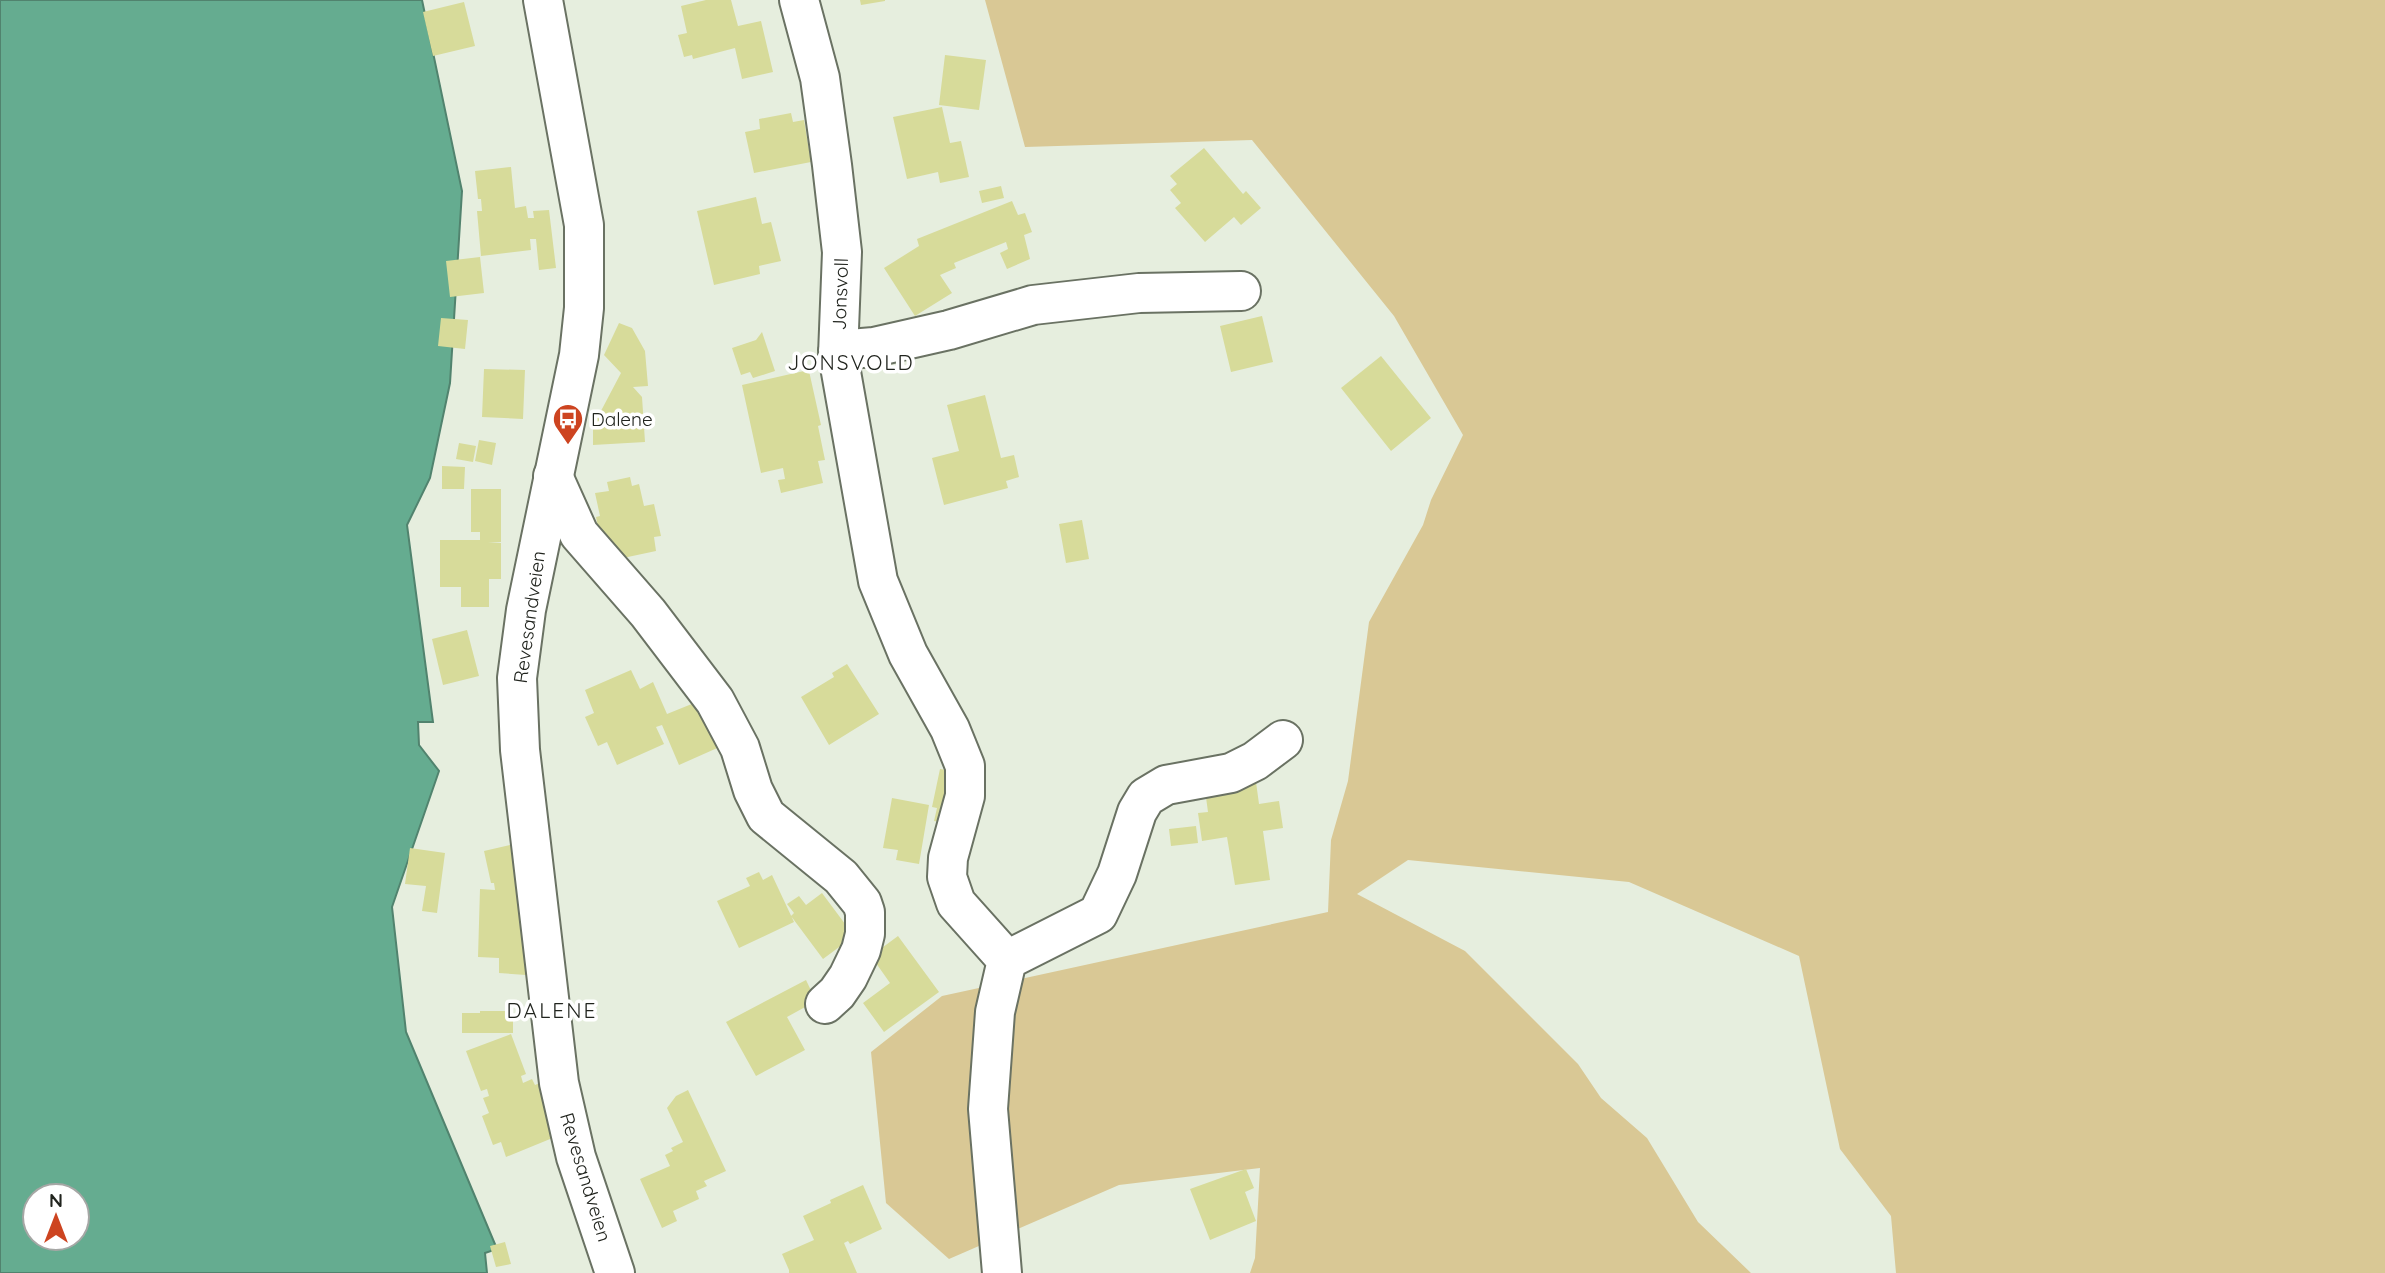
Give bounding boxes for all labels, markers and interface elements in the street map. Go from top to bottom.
street label: Jonsvoll [827,257,853,331]
district label: JONSVOLD [787,349,915,375]
bus stop icon: Dalene [551,402,585,446]
place label: Dalene [591,407,653,431]
street label: Revesandveien [508,549,550,685]
district label: DALENE [507,997,597,1023]
street label: Revesandveien [555,1110,617,1244]
north arrow [21,1182,91,1252]
text: N [49,1188,63,1212]

